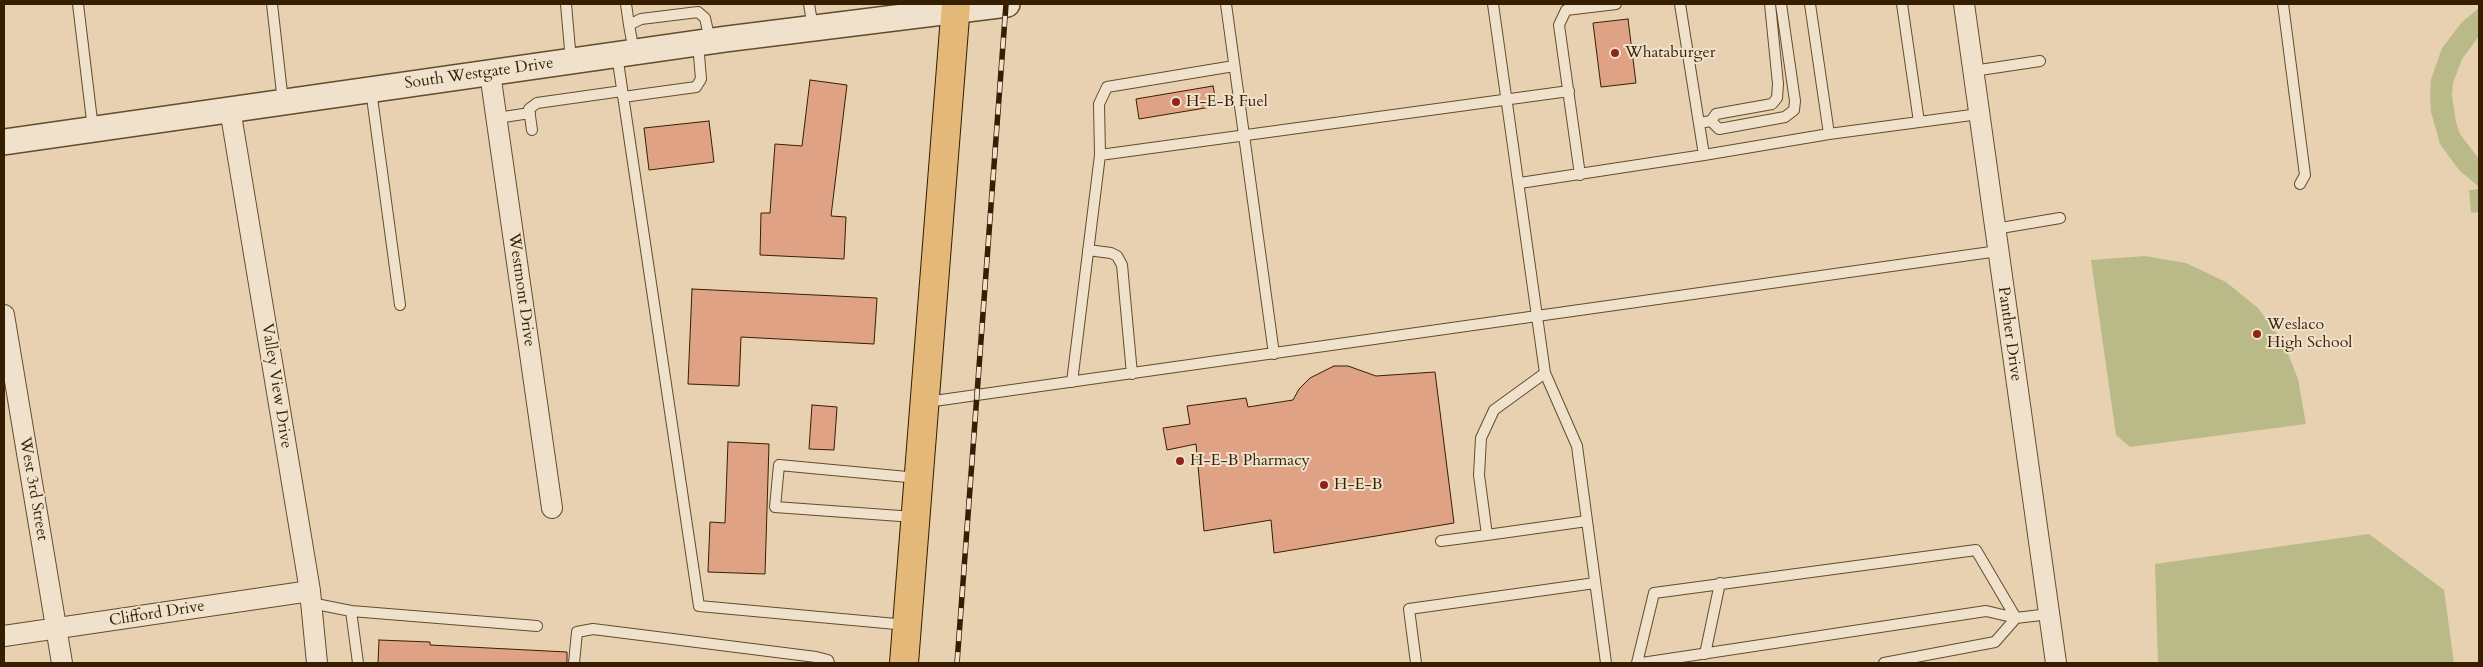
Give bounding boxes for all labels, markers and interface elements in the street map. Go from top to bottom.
place label: Whataburger [1625,43,1716,63]
marker: Whataburger [1609,47,1621,59]
street label: South Westgate Drive [403,54,555,94]
place label: H-E-B Fuel [1186,92,1268,112]
marker: H-E-B Fuel [1170,96,1182,108]
street label: Westmont Drive [504,232,538,348]
street label: Panther Drive [1993,285,2025,383]
place label: Weslaco High School [2267,315,2352,353]
street label: Valley View Drive [257,322,295,450]
marker: Weslaco High School [2251,328,2263,340]
street label: West 3rd Street [14,436,52,542]
place label: H-E-B Pharmacy [1190,451,1310,471]
marker: H-E-B Pharmacy [1174,455,1186,467]
place label: H-E-B [1334,475,1382,495]
marker: H-E-B [1318,479,1330,491]
street label: Clifford Drive [108,597,206,631]

